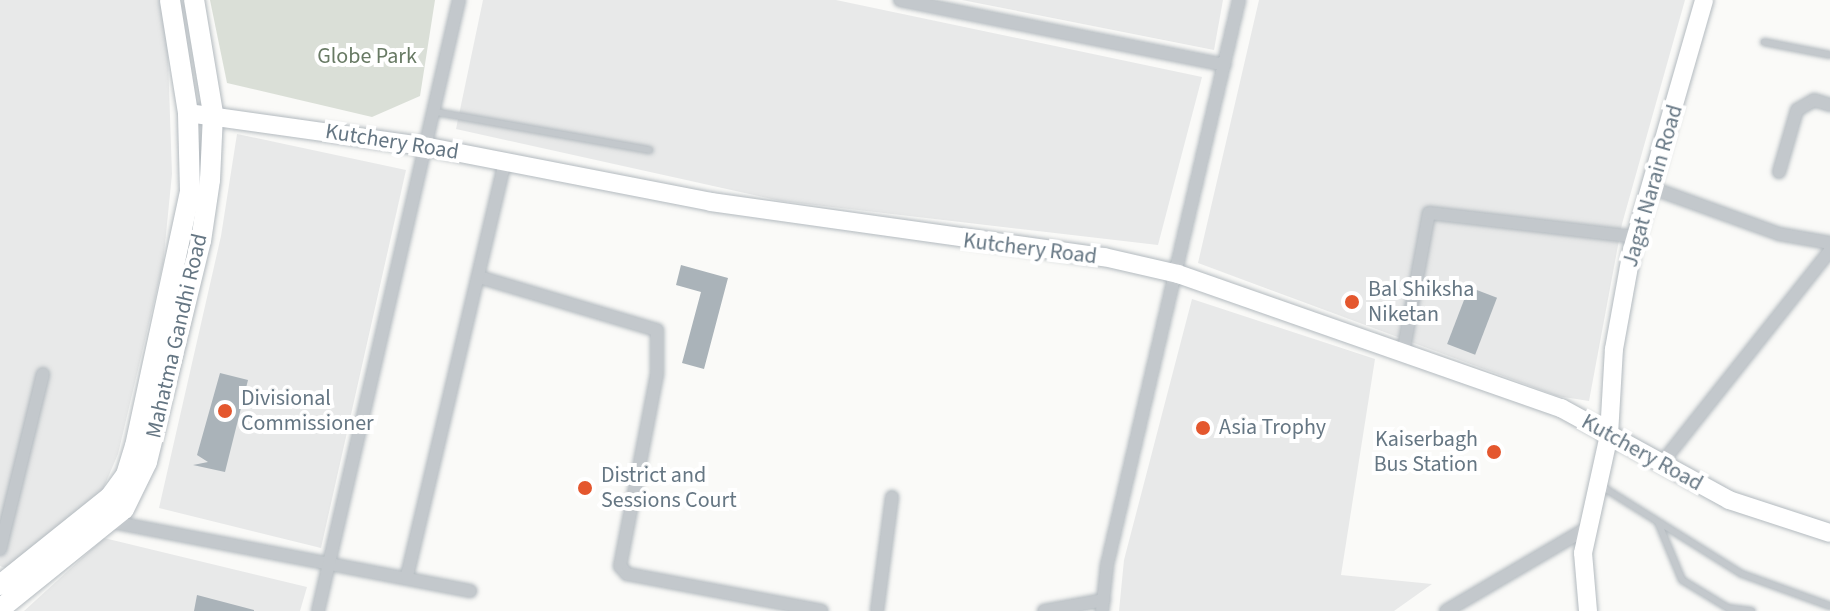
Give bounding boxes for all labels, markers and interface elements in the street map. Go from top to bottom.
park label: Globe Park [317,44,417,70]
street label: Jagat Narain Road [1617,102,1689,270]
street label: Kutchery Road [323,118,461,166]
street label: Kutchery Road [962,228,1098,270]
street label: Mahatma Gandhi Road [141,231,213,441]
place label: Bal Shiksha Niketan [1368,276,1474,328]
marker: Bal Shiksha Niketan [1343,293,1361,311]
place label: Divisional Commissioner [241,385,374,436]
marker: Divisional Commissioner [216,402,234,420]
street label: Kutchery Road [1577,409,1707,497]
place label: Asia Trophy [1219,415,1326,441]
marker: Asia Trophy [1194,419,1212,437]
place label: Kaiserbagh Bus Station [1374,426,1478,478]
marker: Kaiserbagh Bus Station [1485,443,1503,461]
place label: District and Sessions Court [601,462,737,514]
marker: District and Sessions Court [576,479,594,497]

